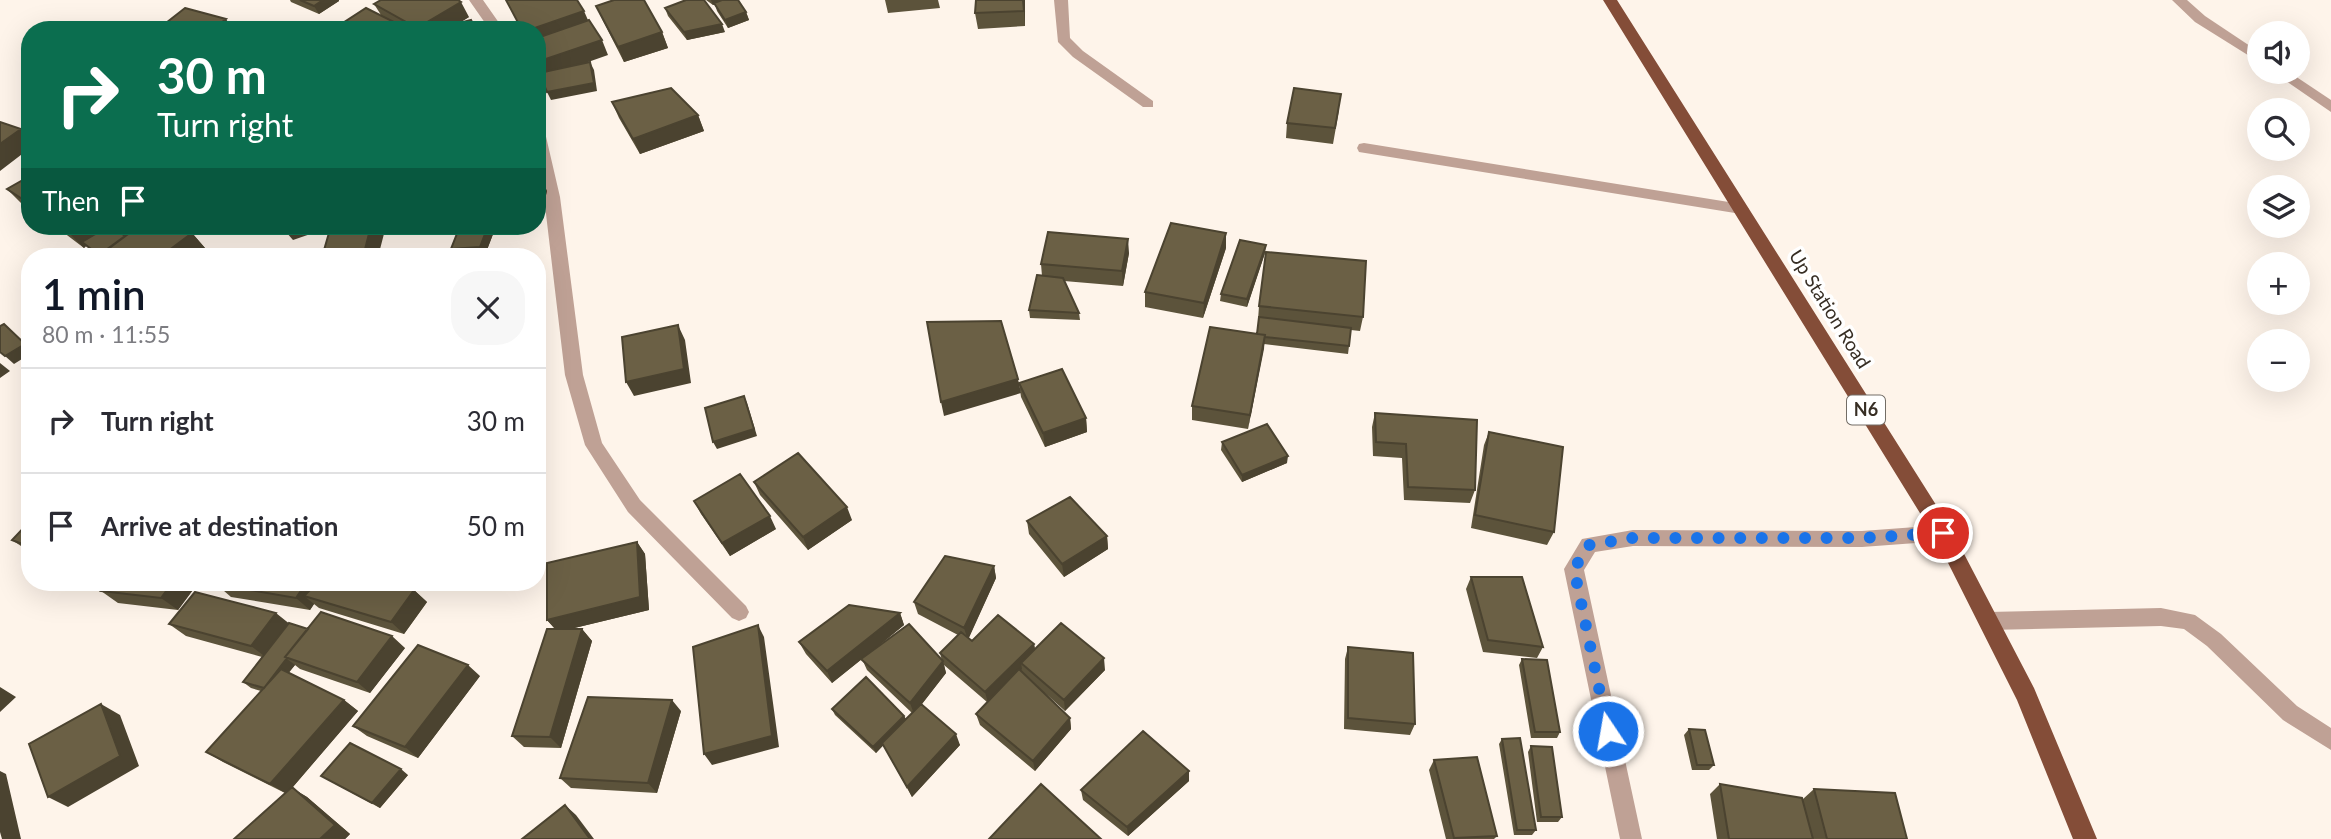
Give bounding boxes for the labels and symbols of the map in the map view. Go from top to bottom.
street label: Up Station Road [1785,245,1876,372]
road number: N6 [1847,396,1885,424]
pin [1913,503,1973,563]
position arrow [1571,694,1645,768]

